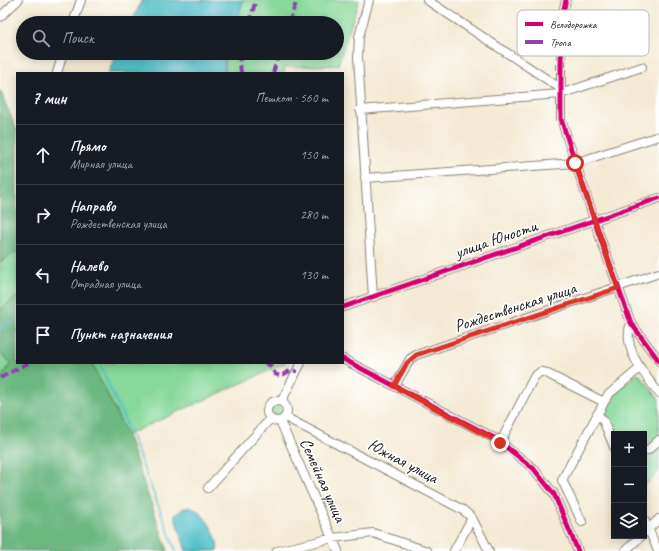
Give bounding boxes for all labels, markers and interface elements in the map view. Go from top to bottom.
legend [517,10,649,56]
search box [16,16,344,60]
text: Велодорожка [550,17,597,31]
icon: search [30,27,52,49]
text: Поиск [62,29,94,48]
text: Тропа [550,35,571,49]
text: 7 мин [32,88,67,109]
text: Пешком · 560 m [255,90,328,106]
text: Прямо [70,137,106,156]
icon: ahead [32,144,54,166]
text: 150 m [300,147,328,163]
route start [566,154,584,172]
text: Мирная улица [70,156,132,172]
text: Направо [70,197,116,216]
icon: right [32,204,54,226]
text: 280 m [300,207,328,223]
street label: улица Юности [451,215,541,263]
text: Рождественская улица [70,216,167,232]
text: Налево [70,257,108,276]
icon: left [32,264,54,286]
text: 130 m [300,267,328,283]
text: Отрадная улица [70,276,141,292]
street label: Рождественская улица [452,277,580,337]
icon: arrive [32,324,54,346]
text: Пункт назначения [70,325,172,344]
map controls [611,431,647,539]
button: + [611,431,647,467]
street label: Южная улица [364,434,443,489]
route end [491,434,509,452]
street label: Семейная улица [295,435,351,526]
button: − [611,467,647,503]
button: layers [611,503,647,539]

